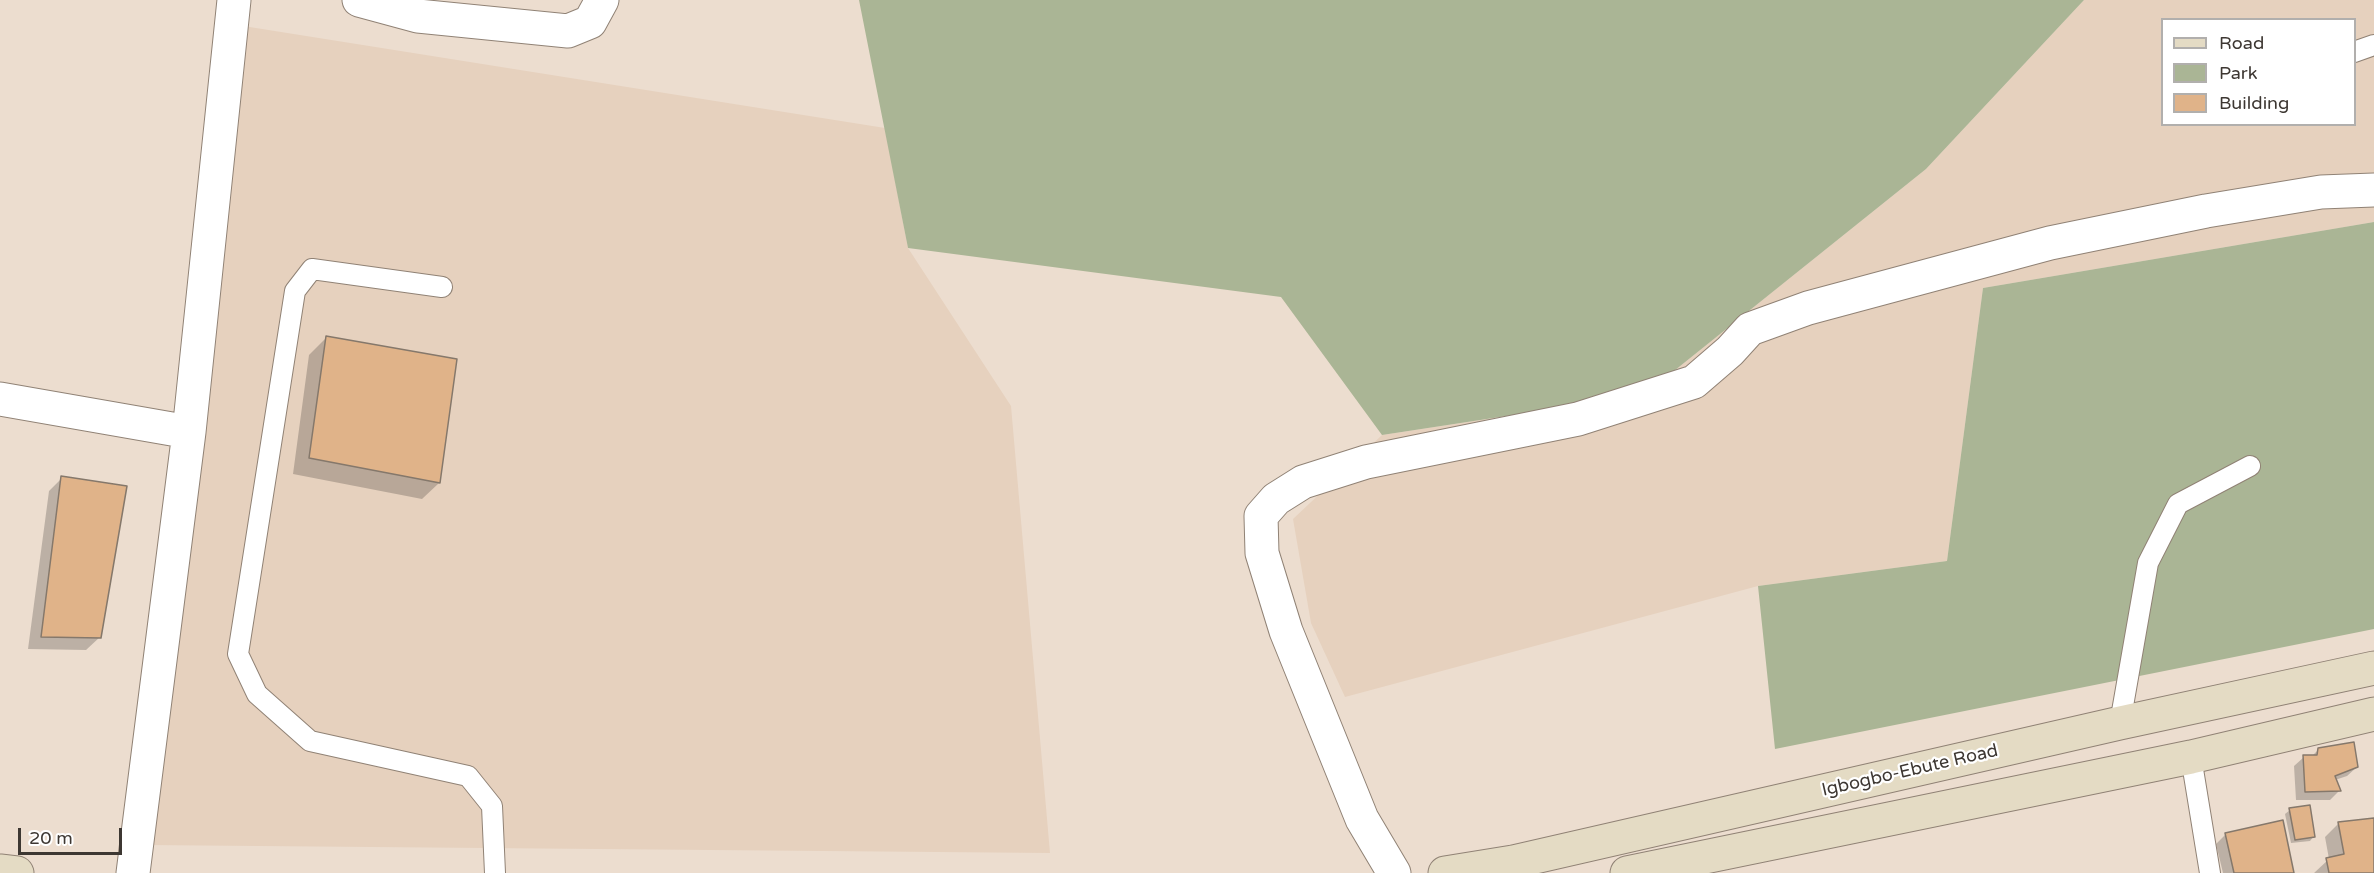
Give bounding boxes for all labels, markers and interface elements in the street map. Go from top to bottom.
legend [2161,18,2356,126]
text: Road [2219,32,2264,54]
text: Park [2219,62,2257,84]
text: Building [2219,92,2289,114]
street label: Igbogbo-Ebute Road [1820,740,2000,802]
scale bar [21,816,124,854]
text: 20 m [29,827,73,849]

